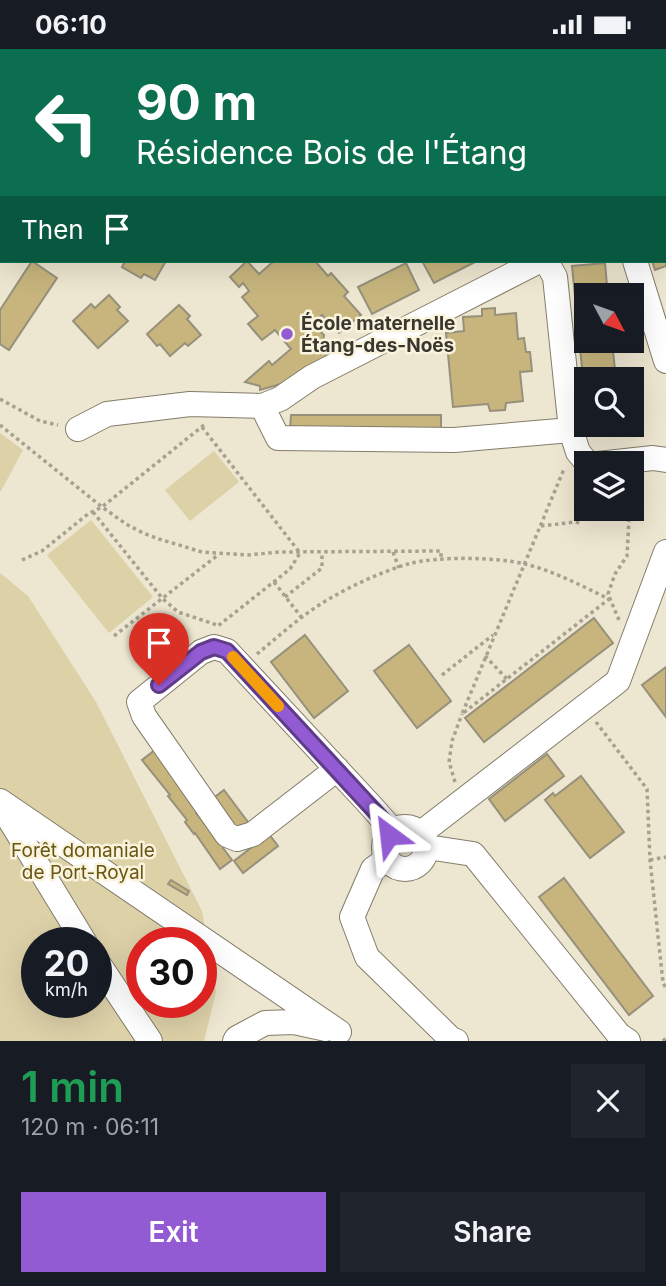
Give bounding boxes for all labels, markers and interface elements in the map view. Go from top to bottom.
text: 06:10 [35,9,107,40]
text: 90 m [136,73,257,132]
icon: left [21,77,112,168]
text: Résidence Bois de l'Étang [136,133,527,172]
icon: arrive [98,210,136,248]
text: Then [21,214,84,245]
north arrow [574,283,644,353]
map controls [574,283,644,521]
place label: École maternelle Étang-des-Noës [301,312,455,357]
marker: École maternelle Étang-des-Noës [279,326,295,342]
button: search [574,367,644,437]
button: layers [574,451,644,521]
pin [129,613,189,685]
icon: arrive [140,624,178,662]
position arrow [352,798,426,872]
park label: Forêt domaniale de Port-Royal [11,839,155,884]
speed limit sign: 30 [126,927,217,1018]
text: 20 [44,942,89,984]
text: km/h [45,979,88,1000]
text: 1 min [21,1061,124,1112]
button: close [571,1064,645,1138]
text: 120 m · 06:11 [21,1113,159,1141]
button: Exit [21,1192,326,1272]
button: Share [340,1192,645,1272]

